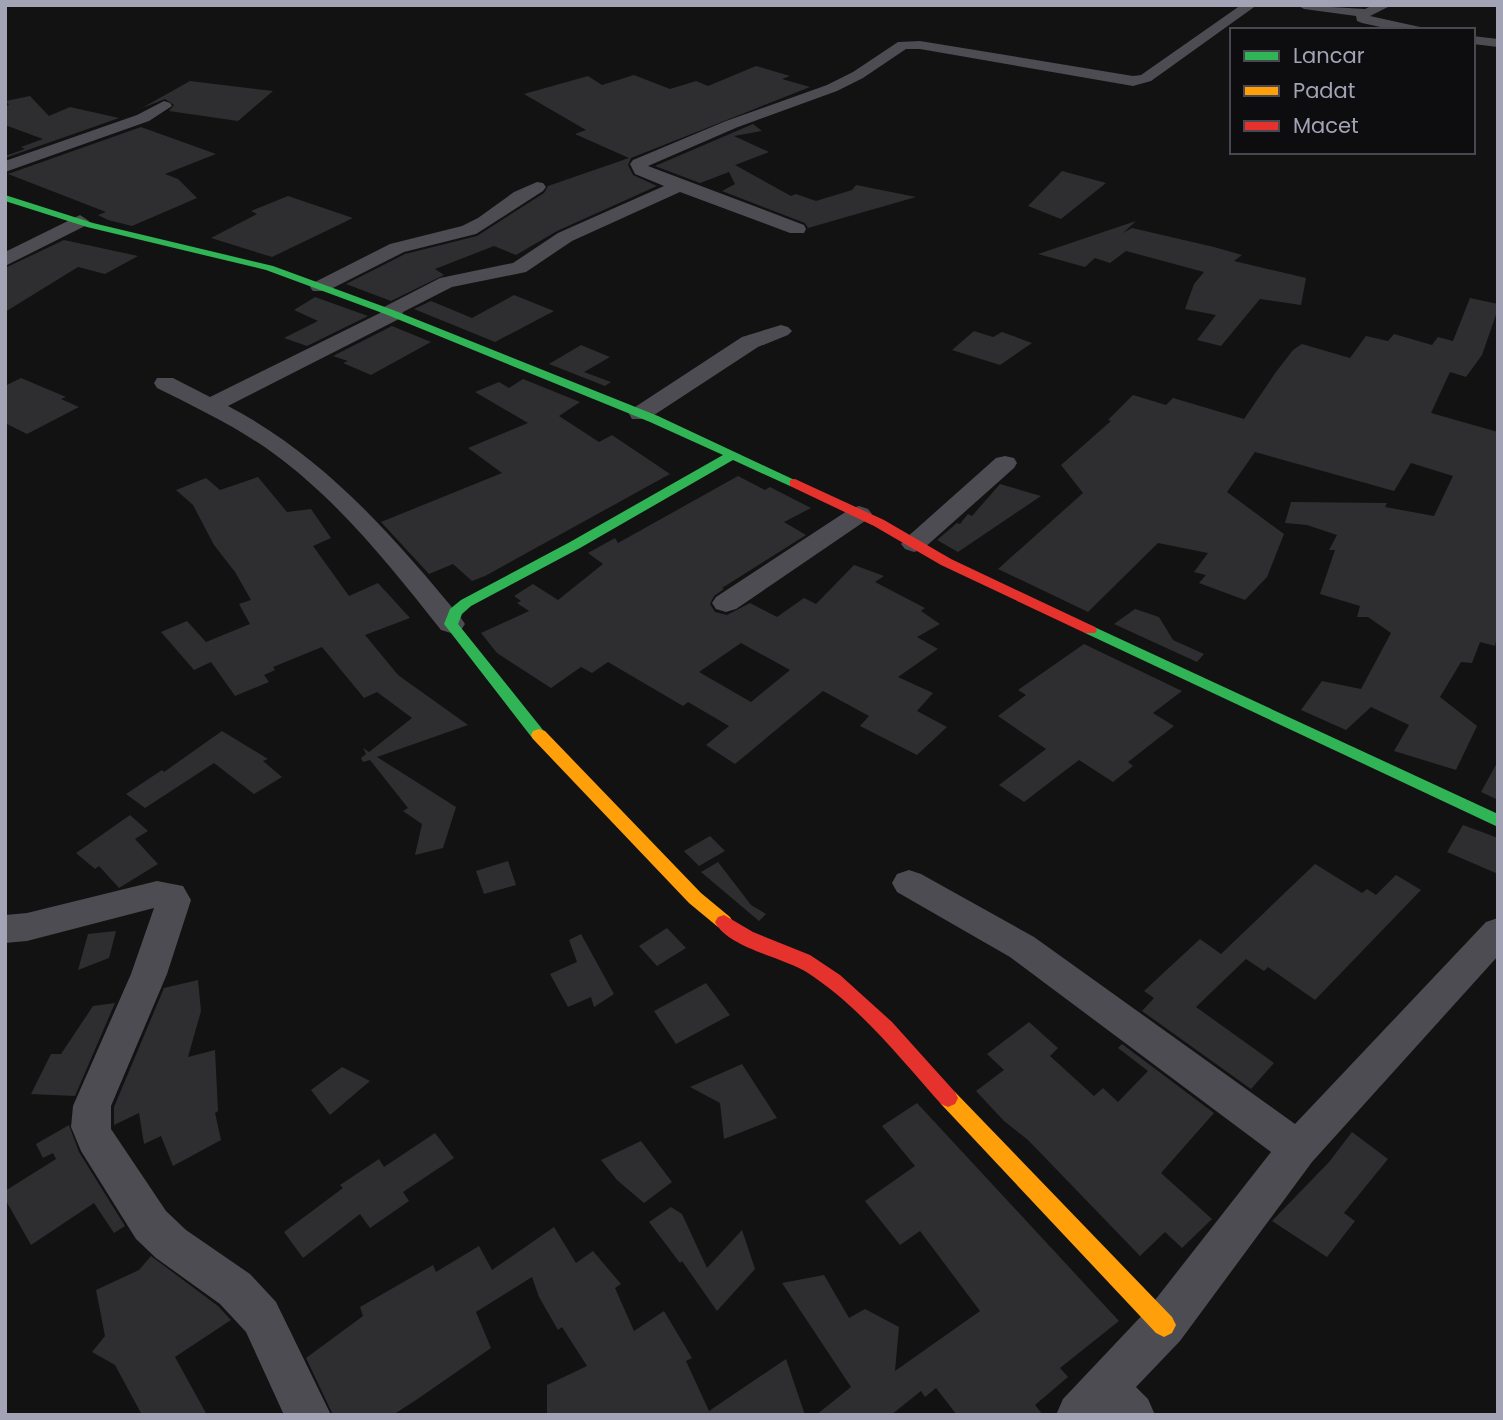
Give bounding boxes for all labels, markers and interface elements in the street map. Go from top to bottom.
legend [1230,28,1475,154]
text: Lancar [1293,41,1365,70]
text: Padat [1293,76,1355,105]
text: Macet [1293,111,1359,140]

